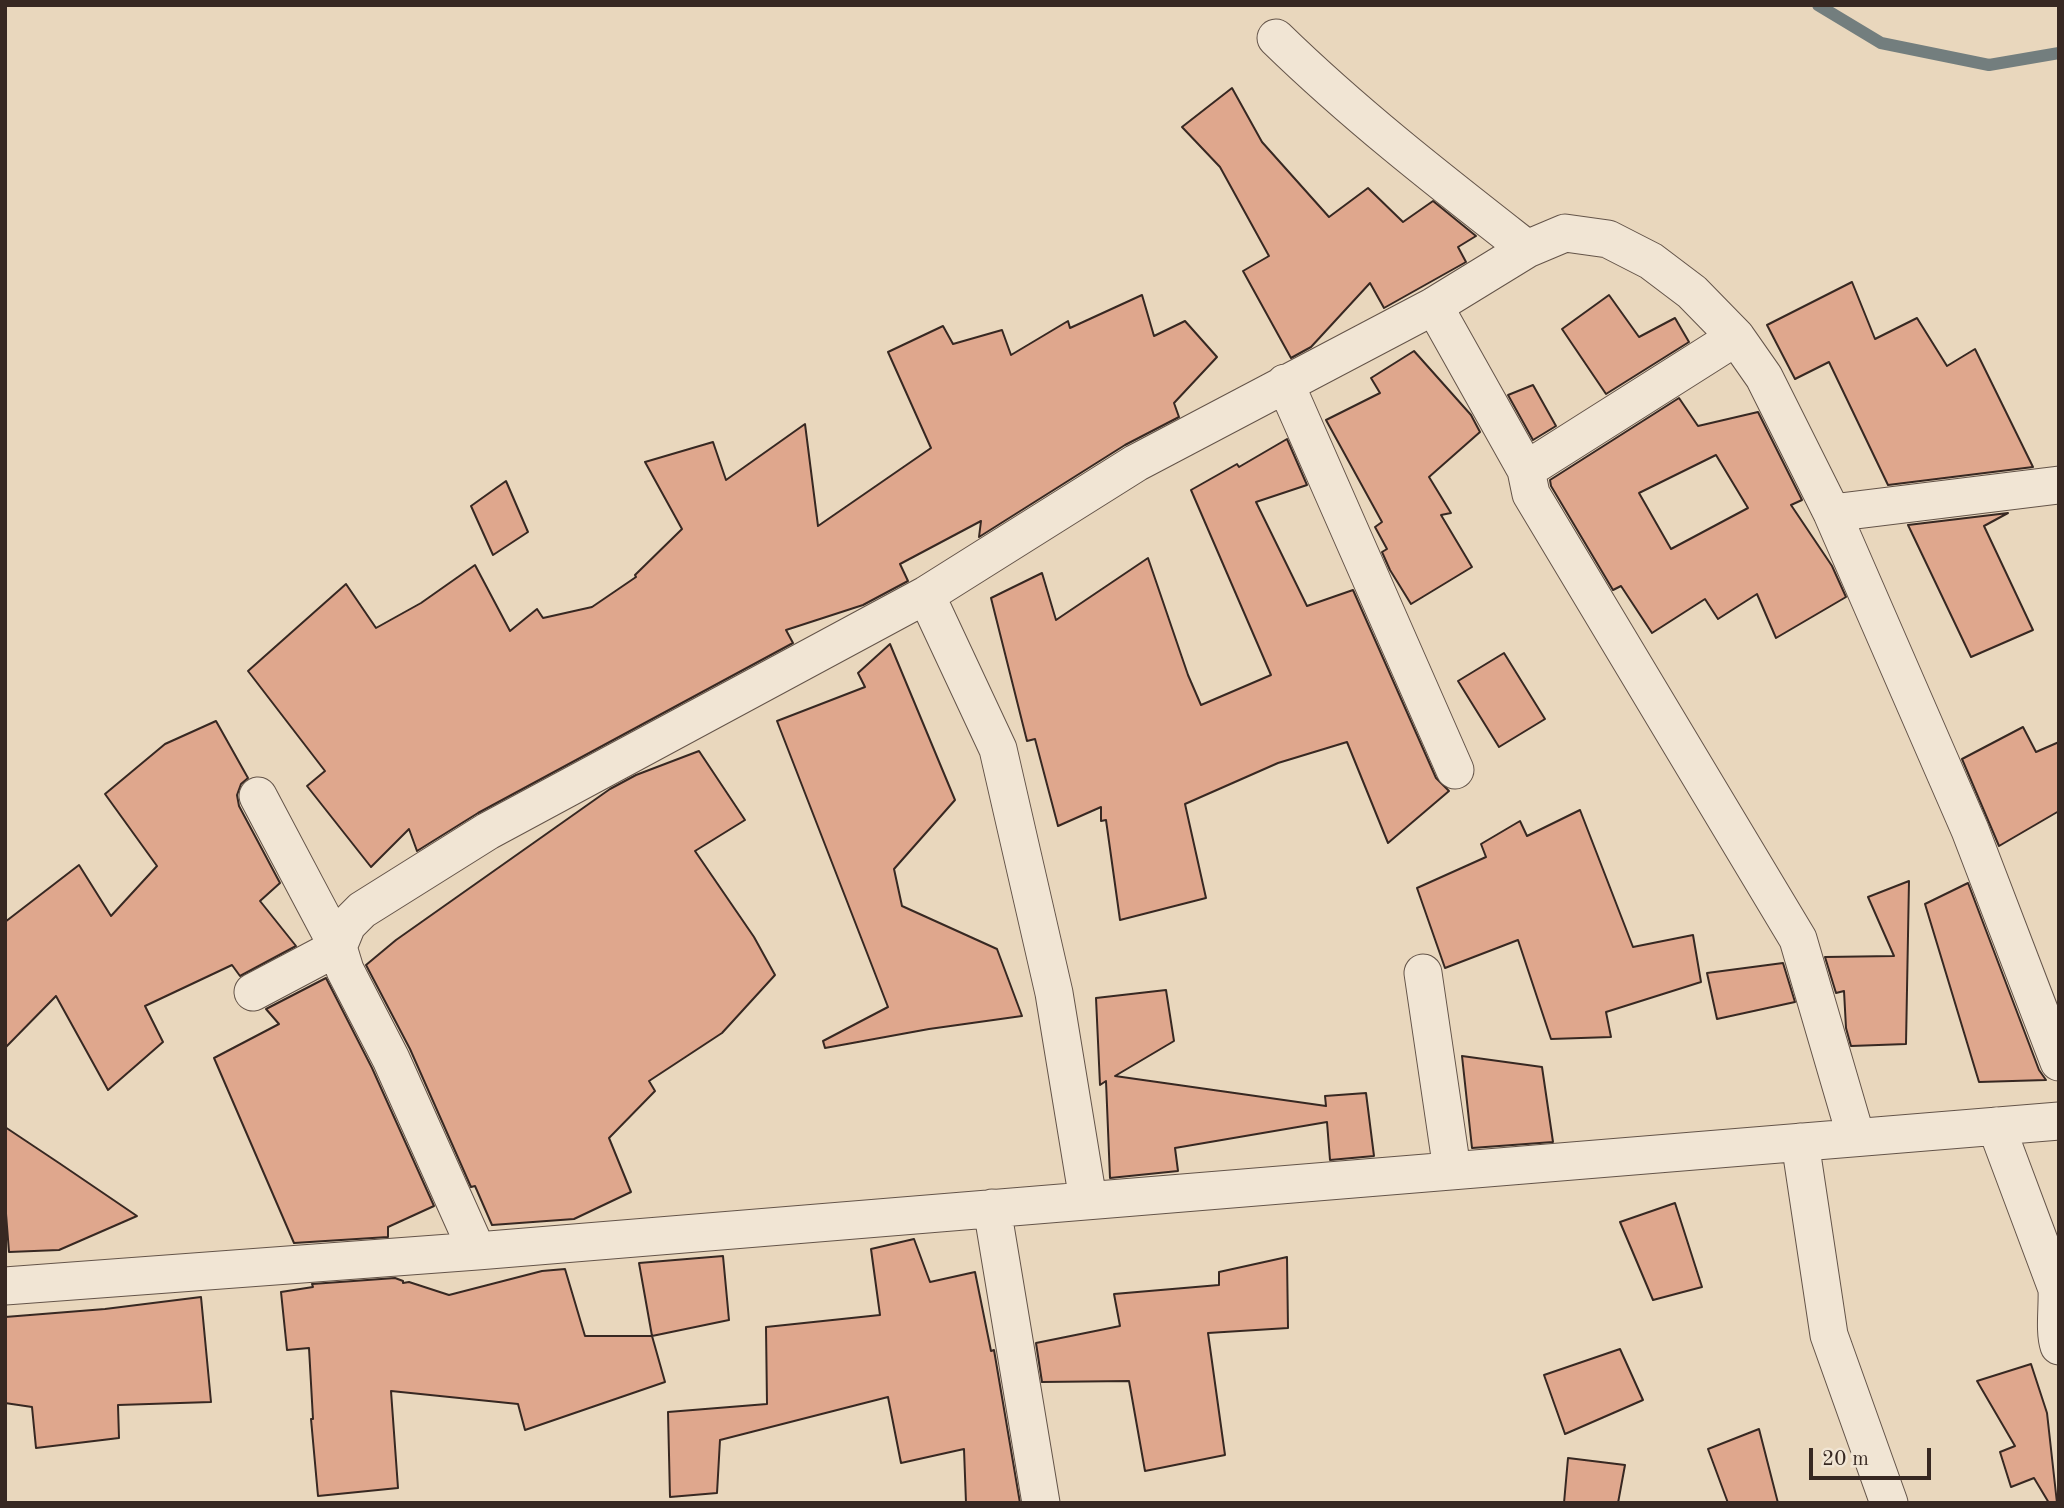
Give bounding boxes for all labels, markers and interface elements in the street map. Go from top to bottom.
scale bar [1812,1434,1934,1478]
text: 20 m [1822,1449,1869,1470]

